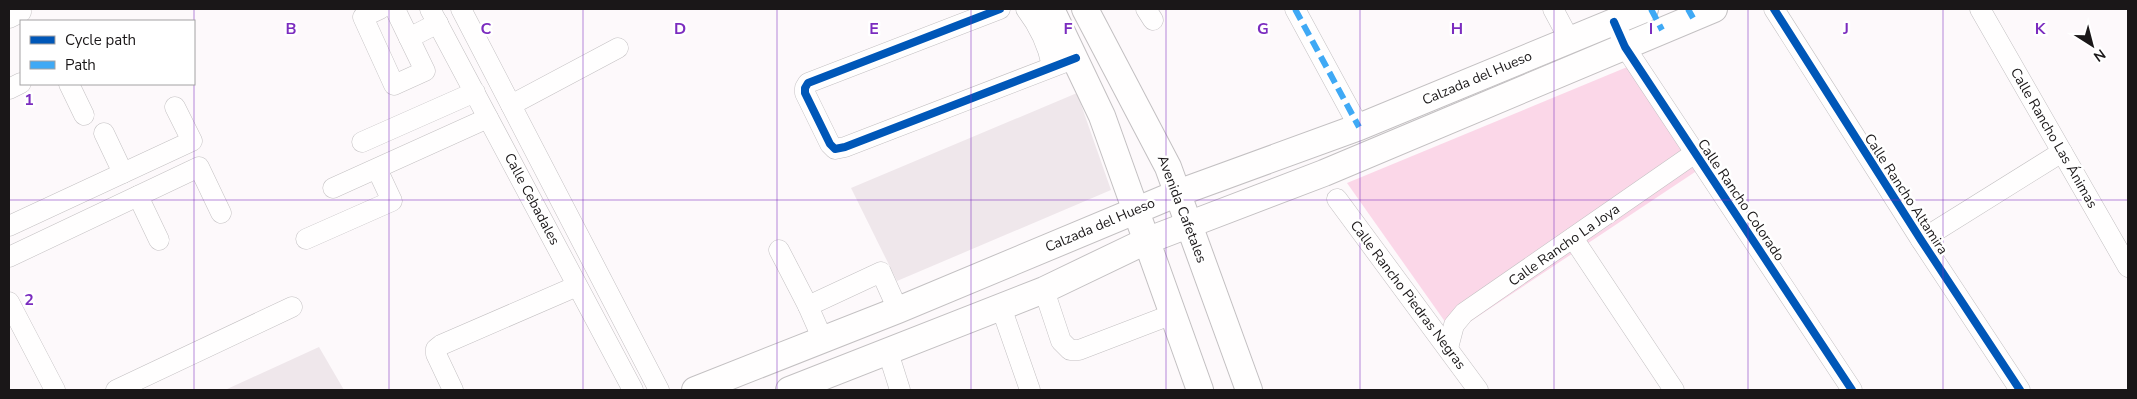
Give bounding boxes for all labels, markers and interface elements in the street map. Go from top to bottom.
text: B [285,18,297,40]
text: C [481,18,492,40]
text: D [674,18,686,40]
text: E [869,18,879,40]
text: F [1064,18,1073,40]
text: G [1257,18,1269,40]
text: H [1451,18,1463,40]
text: I [1649,18,1653,40]
text: J [1842,18,1849,40]
text: K [2035,18,2047,40]
legend [20,20,195,85]
north arrow [2067,20,2117,70]
text: Cycle path [65,30,136,50]
text: N [2090,44,2109,66]
street label: Calzada del Hueso [1419,46,1535,110]
text: Path [65,55,96,75]
street label: Calle Rancho Las Ánimas [2006,64,2102,212]
text: 1 [24,89,34,111]
street label: Calle Rancho Altamira [1860,130,1952,258]
street label: Calle Rancho Colorado [1693,135,1789,265]
street label: Calle Cebadales [500,150,564,249]
street label: Avenida Cafetales [1153,152,1211,266]
street label: Calzada del Hueso [1042,193,1158,257]
street label: Calle Rancho La Joya [1505,199,1623,291]
street label: Calle Rancho Piedras Negras [1346,217,1470,374]
text: 2 [24,289,34,311]

